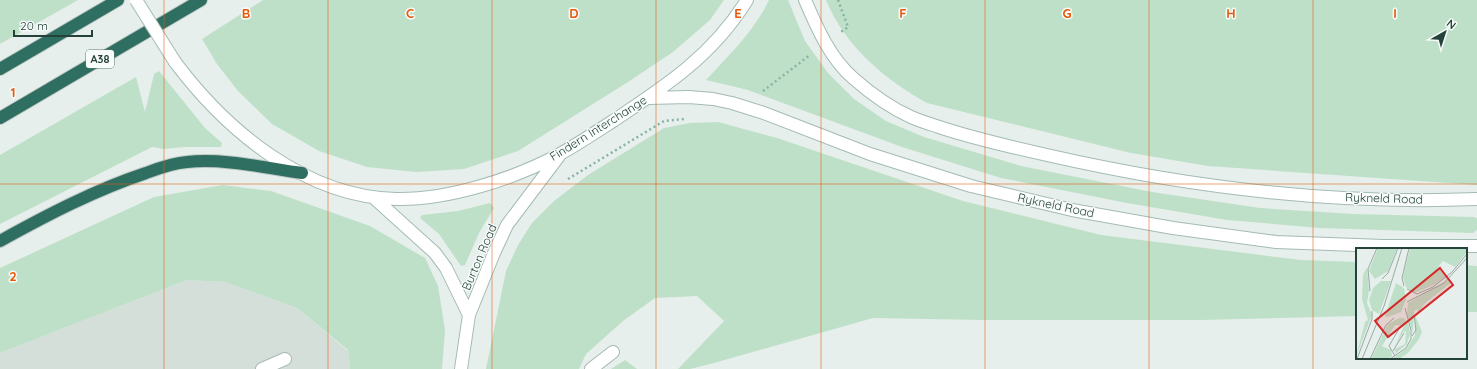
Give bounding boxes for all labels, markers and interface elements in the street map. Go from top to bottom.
text: B [242,5,250,21]
text: C [406,5,414,21]
text: D [569,5,579,21]
text: E [734,5,742,21]
text: F [899,5,907,21]
text: G [1062,5,1072,21]
text: H [1226,5,1236,21]
text: I [1393,5,1397,21]
scale bar [14,12,92,38]
north arrow [1425,12,1465,52]
text: N [1444,16,1459,32]
text: 20 m [20,18,48,33]
road number: A38 [86,50,114,68]
text: 1 [10,84,16,100]
street label: Findern Interchange [547,92,649,164]
street label: Rykneld Road [1345,189,1423,207]
street label: Rykneld Road [1016,190,1096,220]
street label: Burton Road [458,222,500,292]
inset map [1356,248,1467,359]
text: 2 [9,268,17,284]

